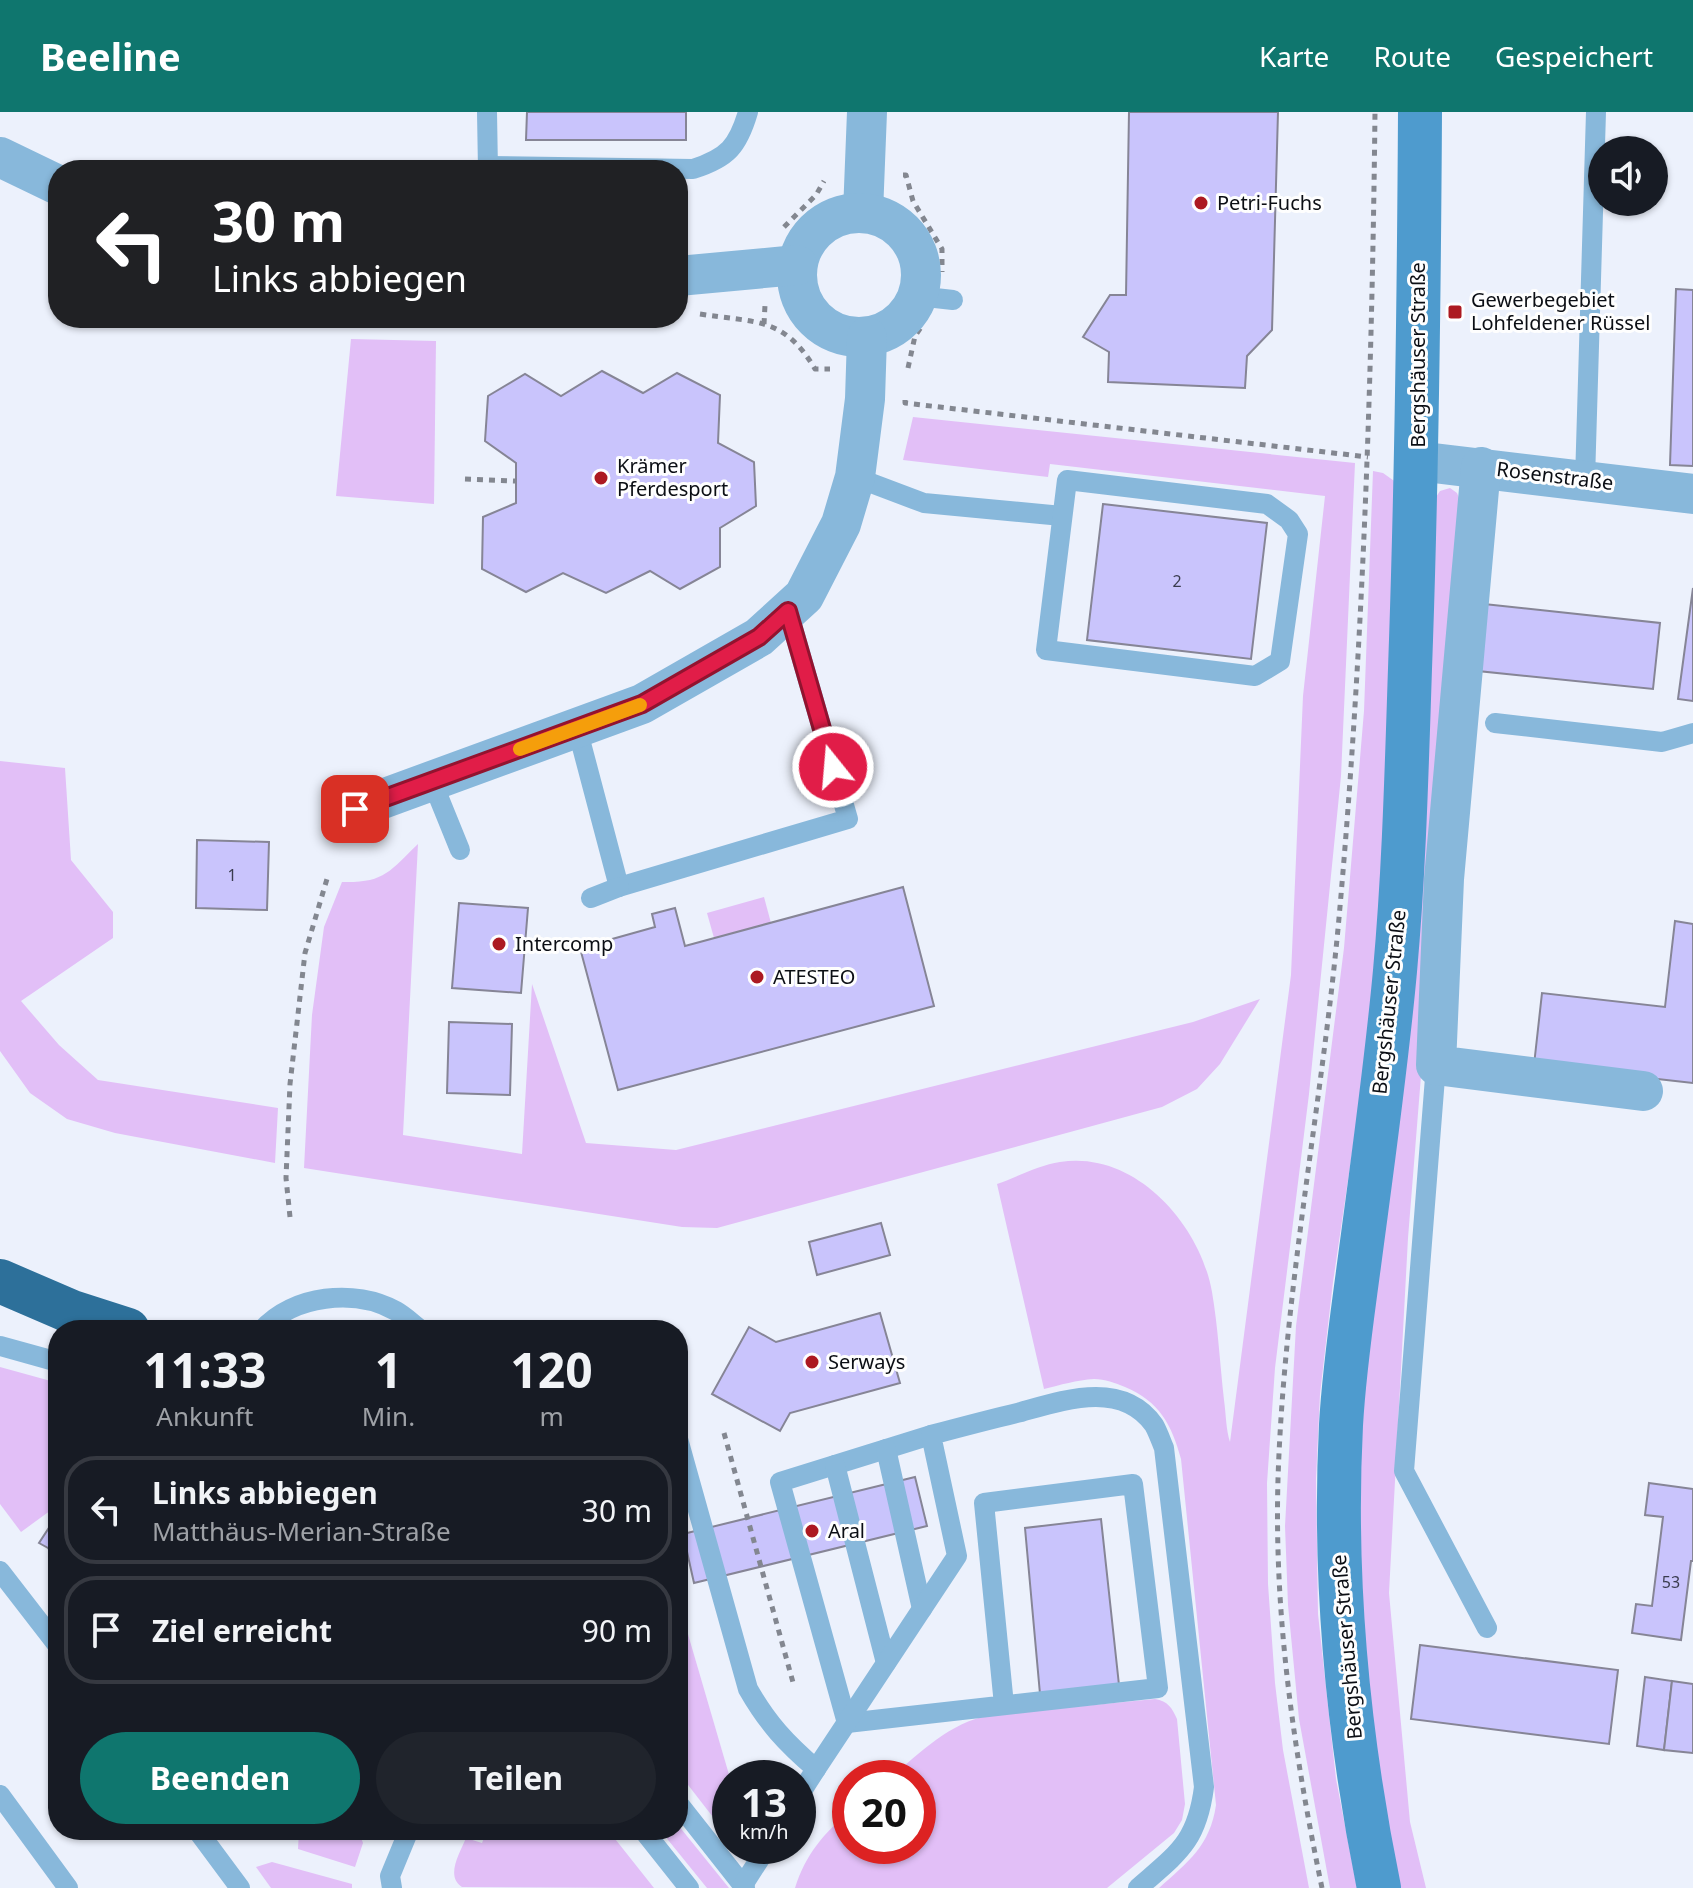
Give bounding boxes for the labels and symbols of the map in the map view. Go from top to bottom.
place label: Petri-Fuchs [1217,189,1322,216]
marker: Petri-Fuchs [1192,194,1210,212]
street label: Bergshäuser Straße [1404,262,1431,448]
place label: Gewerbegebiet Lohfeldener Rüssel [1471,286,1650,336]
marker: Gewerbegebiet Lohfeldener Rüssel [1446,303,1464,321]
place label: Krämer Pferdesport [617,452,728,502]
street label: Rosenstraße [1495,455,1615,496]
marker: Krämer Pferdesport [592,469,610,487]
house number: 2 [1172,570,1182,592]
position arrow [791,725,875,809]
pin [321,775,389,843]
house number: 1 [227,864,237,886]
street label: Bergshäuser Straße [1365,908,1412,1096]
place label: Intercomp [515,930,613,957]
marker: Intercomp [490,935,508,953]
place label: ATESTEO [773,963,855,990]
marker: ATESTEO [748,968,766,986]
place label: Serways [828,1348,905,1375]
marker: Serways [803,1353,821,1371]
place label: Aral [828,1517,865,1544]
marker: Aral [803,1522,821,1540]
street label: Bergshäuser Straße [1325,1553,1368,1741]
house number: 53 [1662,1571,1680,1593]
speed limit sign: 20 [832,1760,936,1864]

